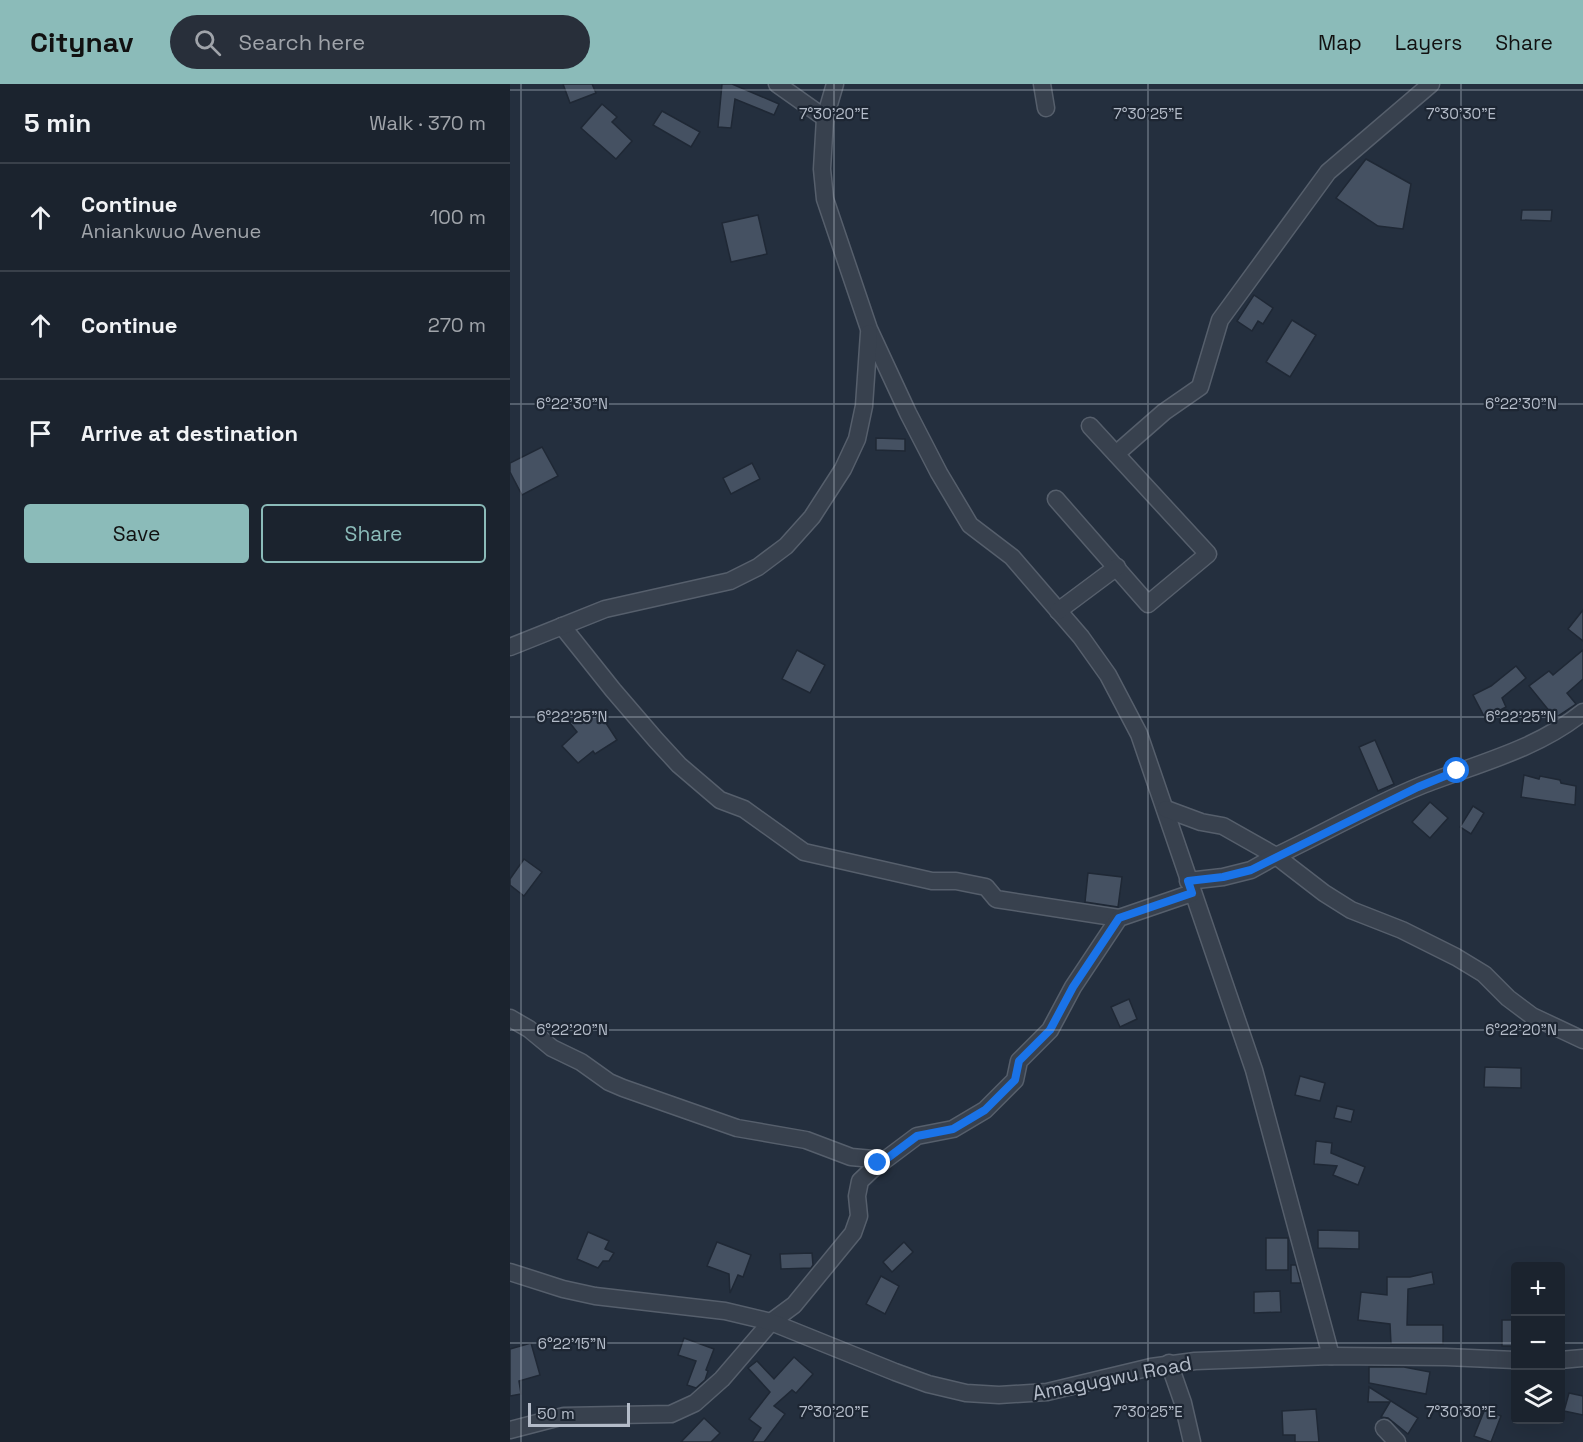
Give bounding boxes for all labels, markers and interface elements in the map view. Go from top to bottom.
search box [170,15,590,69]
text: Citynav [30,24,134,60]
icon: search [191,26,224,59]
text: Search here [239,28,365,56]
text: Map [1318,29,1362,56]
text: Layers [1395,29,1462,56]
text: Share [1495,29,1553,56]
text: 7°30'20"E [799,104,869,123]
text: 7°30'25"E [1113,104,1183,123]
text: 7°30'30"E [1426,104,1496,123]
text: 5 min [24,106,91,140]
text: Walk · 370 m [369,110,486,136]
text: Continue [81,190,177,218]
icon: ahead [24,201,57,234]
text: 100 m [430,204,486,230]
text: Aniankwuo Avenue [81,218,261,244]
icon: ahead [24,309,57,342]
text: Continue [81,311,177,339]
text: 270 m [428,312,486,338]
text: 6°22'30"N [536,394,608,413]
text: 6°22'30"N [1485,394,1557,413]
icon: arrive [24,417,57,450]
text: Arrive at destination [81,419,298,447]
button: Save [24,504,249,563]
button: Share [261,504,486,563]
text: 6°22'25"N [536,707,608,726]
text: 6°22'25"N [1485,707,1557,726]
route start [1443,757,1469,783]
text: 6°22'20"N [536,1020,608,1039]
text: 6°22'20"N [1485,1020,1557,1039]
route end [864,1149,890,1175]
map controls [1511,1262,1565,1424]
button: + [1511,1262,1565,1316]
button: − [1511,1316,1565,1370]
text: 6°22'15"N [538,1334,606,1353]
street label: Amagugwu Road [1030,1350,1194,1406]
button: layers [1511,1370,1565,1424]
scale bar [528,1400,630,1428]
text: 7°30'20"E [799,1402,869,1421]
text: 7°30'25"E [1113,1402,1183,1421]
text: 7°30'30"E [1426,1402,1496,1421]
text: 50 m [537,1403,575,1424]

